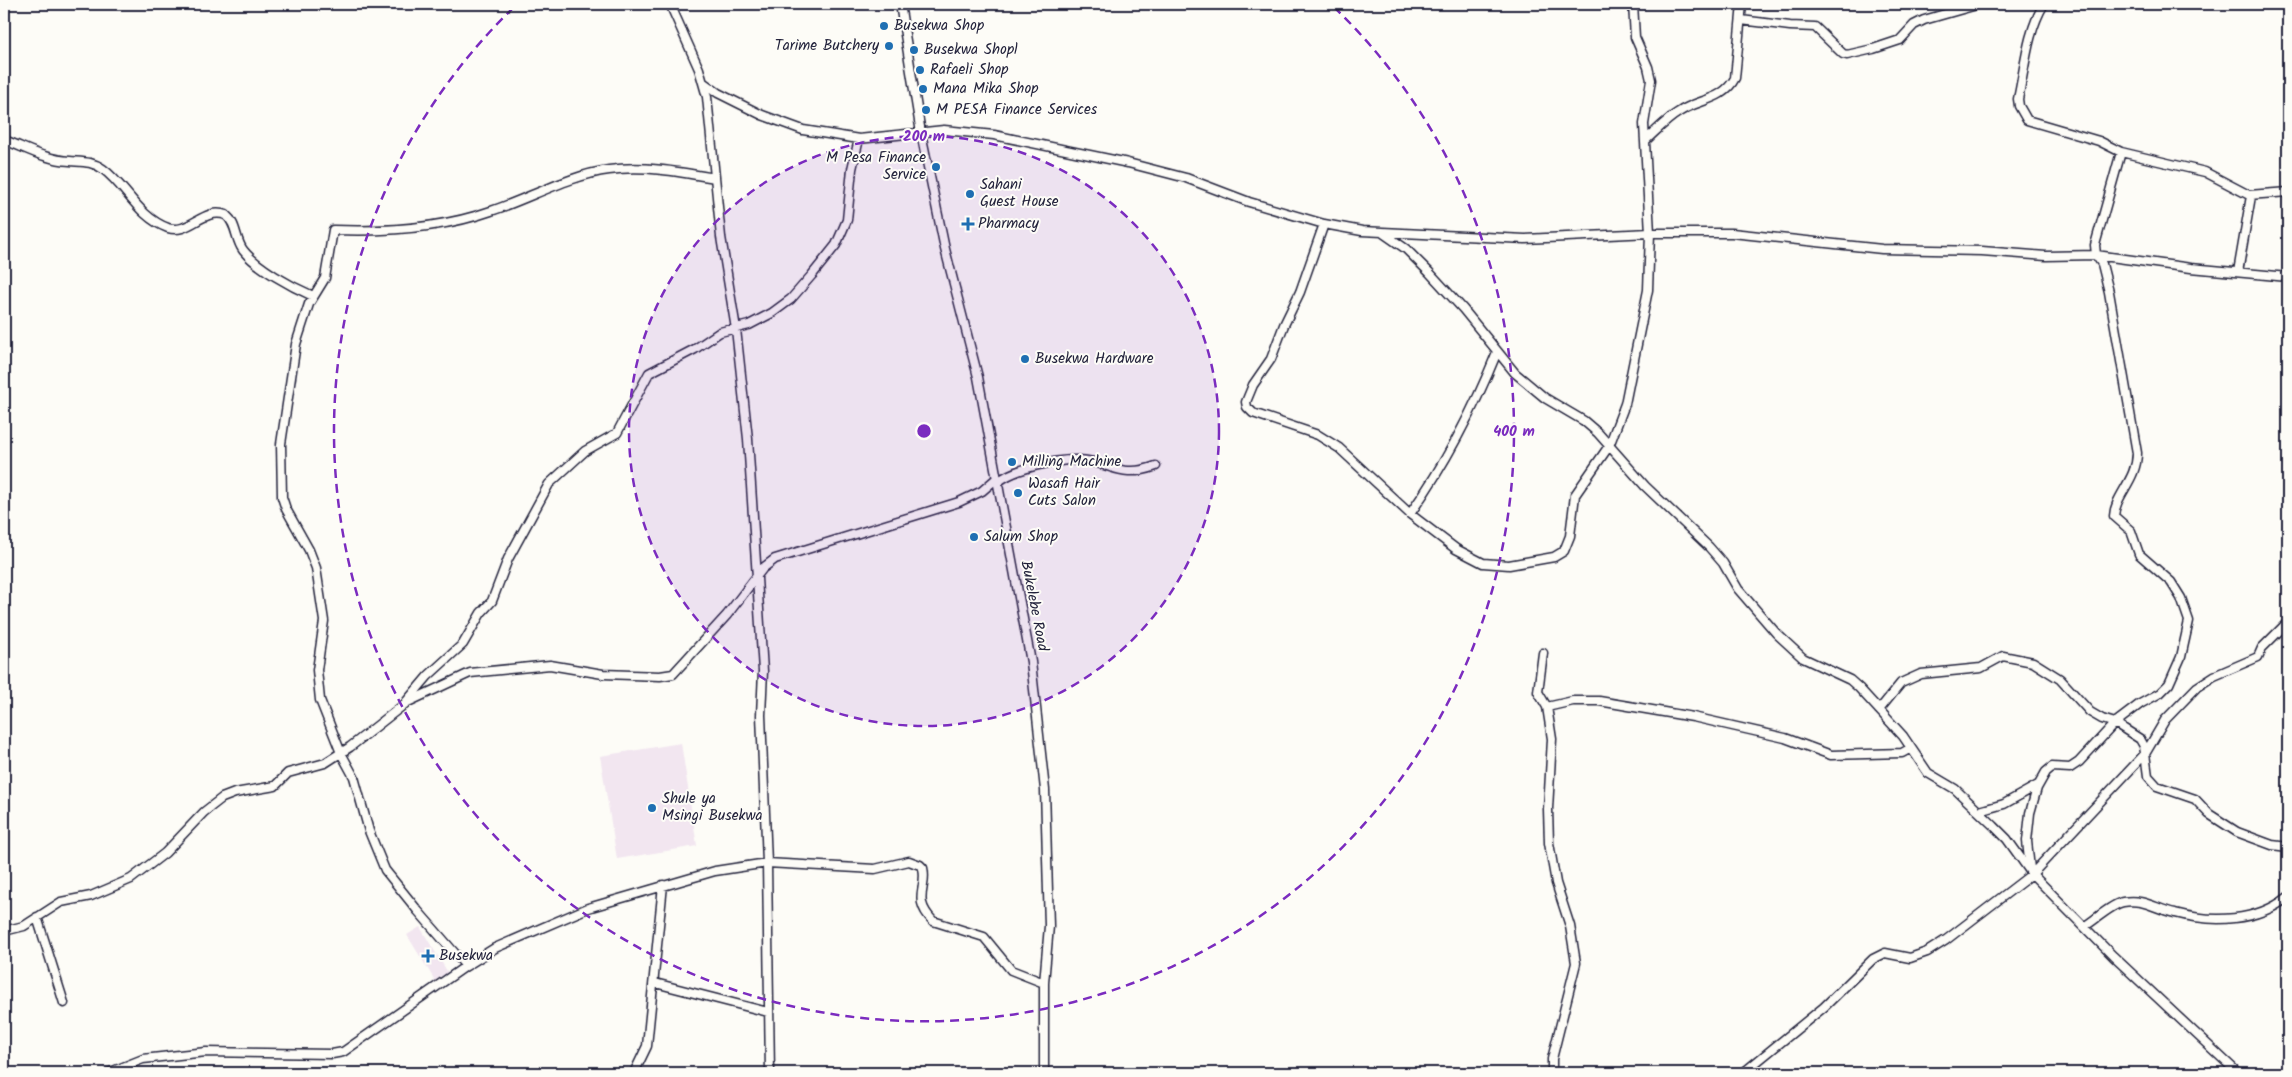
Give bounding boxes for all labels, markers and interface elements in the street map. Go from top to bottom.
place label: Busekwa Shop [894,14,984,38]
marker: Busekwa Shop [878,20,890,32]
place label: Tarime Butchery [775,34,880,58]
place label: Busekwa Shopl [924,38,1018,62]
marker: Tarime Butchery [883,40,895,52]
marker: Busekwa Shopl [908,44,920,56]
place label: Rafaeli Shop [930,58,1008,82]
marker: Rafaeli Shop [914,64,926,76]
place label: Mana Mika Shop [933,77,1038,101]
marker: Mana Mika Shop [917,83,929,95]
place label: M PESA Finance Services [936,98,1098,122]
marker: M PESA Finance Services [920,104,932,116]
text: 200 m [903,125,945,149]
place label: M Pesa Finance Service [826,146,926,187]
marker: M Pesa Finance Service [930,161,942,173]
place label: Sahani Guest House [980,173,1059,214]
marker: Sahani Guest House [964,188,976,200]
place label: Pharmacy [978,212,1040,236]
marker: Pharmacy [962,218,974,230]
place label: Busekwa Hardware [1035,347,1154,371]
marker: Busekwa Hardware [1019,353,1031,365]
text: 400 m [1493,420,1535,444]
centre of rings [915,422,933,440]
place label: Milling Machine [1022,450,1122,474]
marker: Milling Machine [1006,456,1018,468]
place label: Wasafi Hair Cuts Salon [1028,472,1101,513]
marker: Wasafi Hair Cuts Salon [1012,487,1024,499]
place label: Salum Shop [984,525,1058,549]
marker: Salum Shop [968,531,980,543]
street label: Bukelebe Road [1013,559,1055,654]
place label: Shule ya Msingi Busekwa [662,787,763,828]
marker: Shule ya Msingi Busekwa [646,802,658,814]
place label: Busekwa [439,944,493,968]
marker: Busekwa [421,949,435,963]

